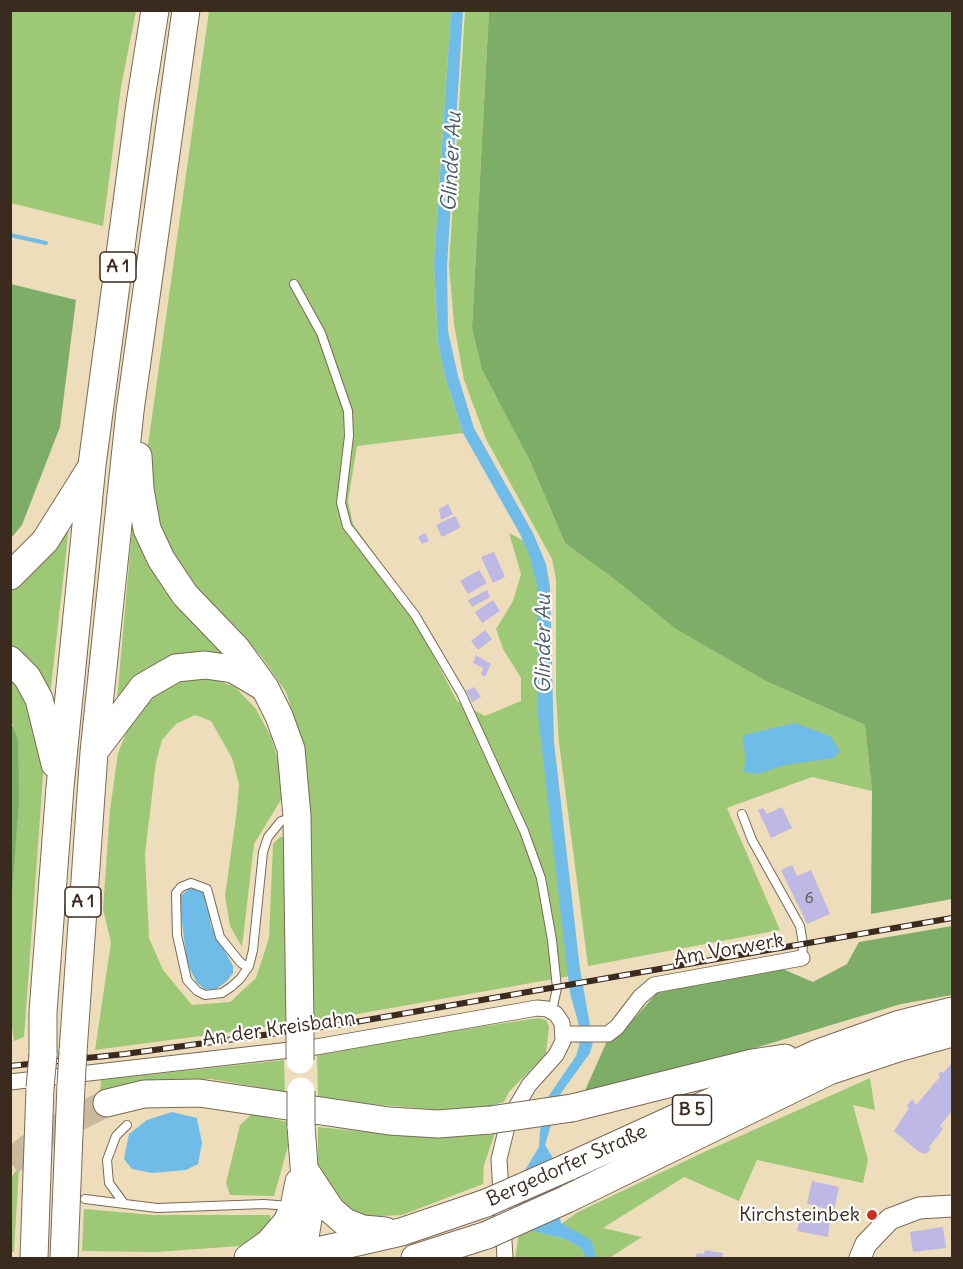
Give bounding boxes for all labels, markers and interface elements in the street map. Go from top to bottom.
water label: Glinder Au [437,112,467,212]
road number: A 1 [100,252,136,282]
water label: Glinder Au [531,594,557,694]
road number: A 1 [65,887,101,917]
house number: 6 [804,888,814,908]
street label: Am Vorwerk [672,929,786,971]
street label: An der Kreisbahn [201,1006,357,1052]
road number: B 5 [672,1095,712,1125]
street label: Bergedorfer Straße [483,1120,651,1212]
place label: Kirchsteinbek [739,1203,860,1227]
marker: Kirchsteinbek [865,1208,879,1222]

